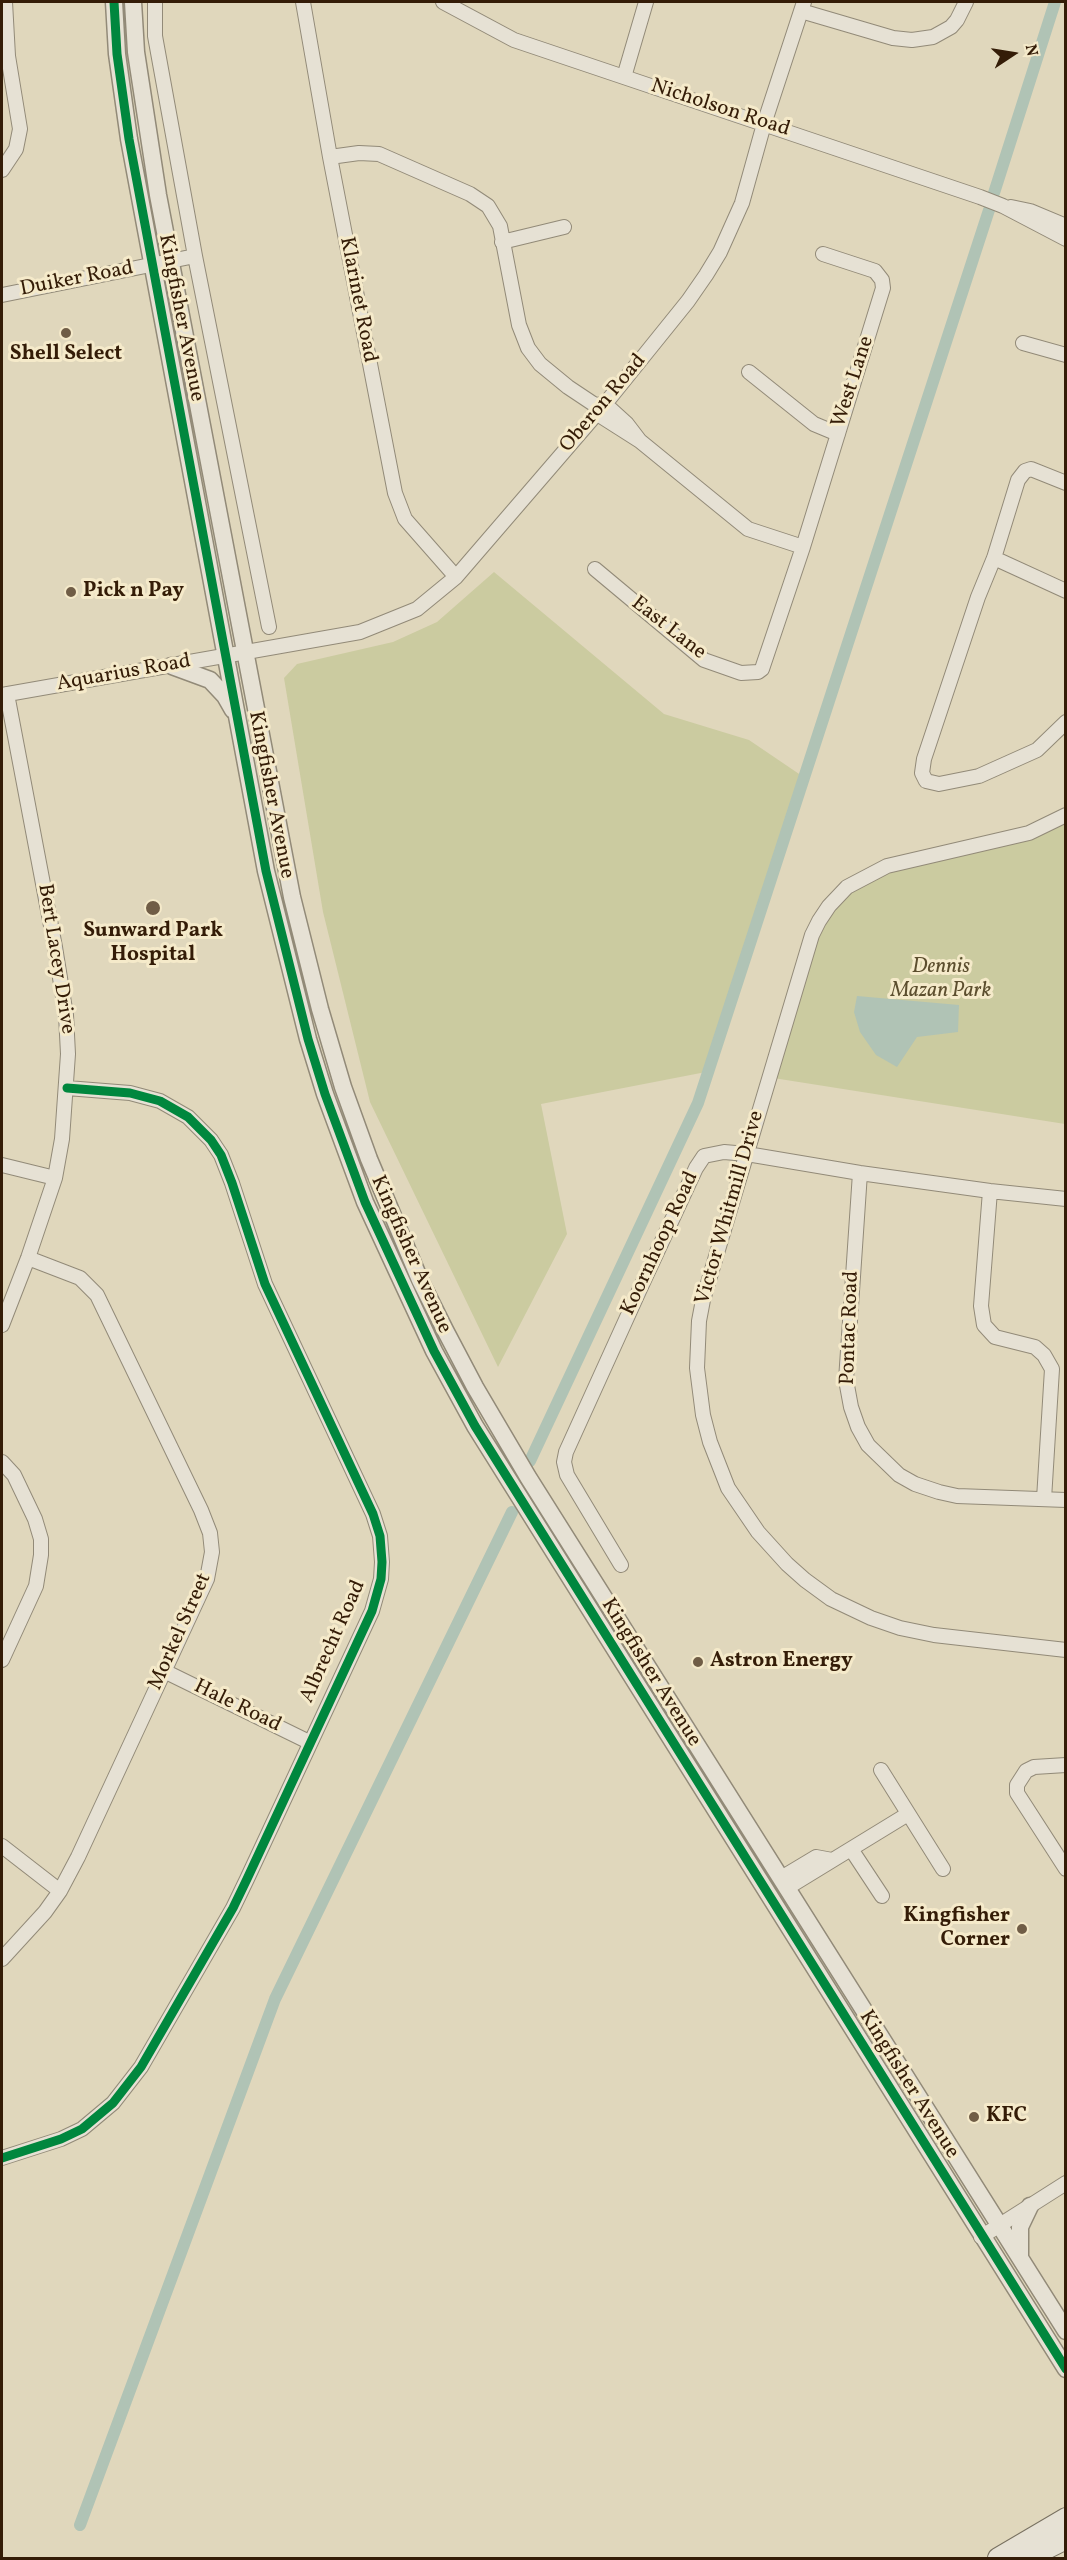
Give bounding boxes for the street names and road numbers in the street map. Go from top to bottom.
street label: Nicholson Road [647,75,793,143]
street label: Kingfisher Avenue [151,232,209,404]
street label: Klarinet Road [332,235,382,365]
street label: Duiker Road [18,257,136,303]
street label: West Lane [827,333,881,431]
street label: Oberon Road [555,350,653,458]
street label: East Lane [625,592,711,666]
street label: Aquarius Road [55,650,193,698]
street label: Kingfisher Avenue [241,709,299,881]
street label: Bert Lacey Drive [31,882,79,1036]
street label: Victor Whitmill Drive [691,1108,771,1308]
street label: Koornhoop Road [617,1168,705,1320]
street label: Kingfisher Avenue [364,1172,456,1338]
street label: Pontac Road [836,1270,866,1386]
street label: Morkel Street [144,1569,218,1695]
street label: Albrecht Road [296,1577,372,1707]
street label: Kingfisher Avenue [594,1594,706,1752]
street label: Hale Road [189,1675,285,1739]
street label: Kingfisher Avenue [852,2006,964,2164]

